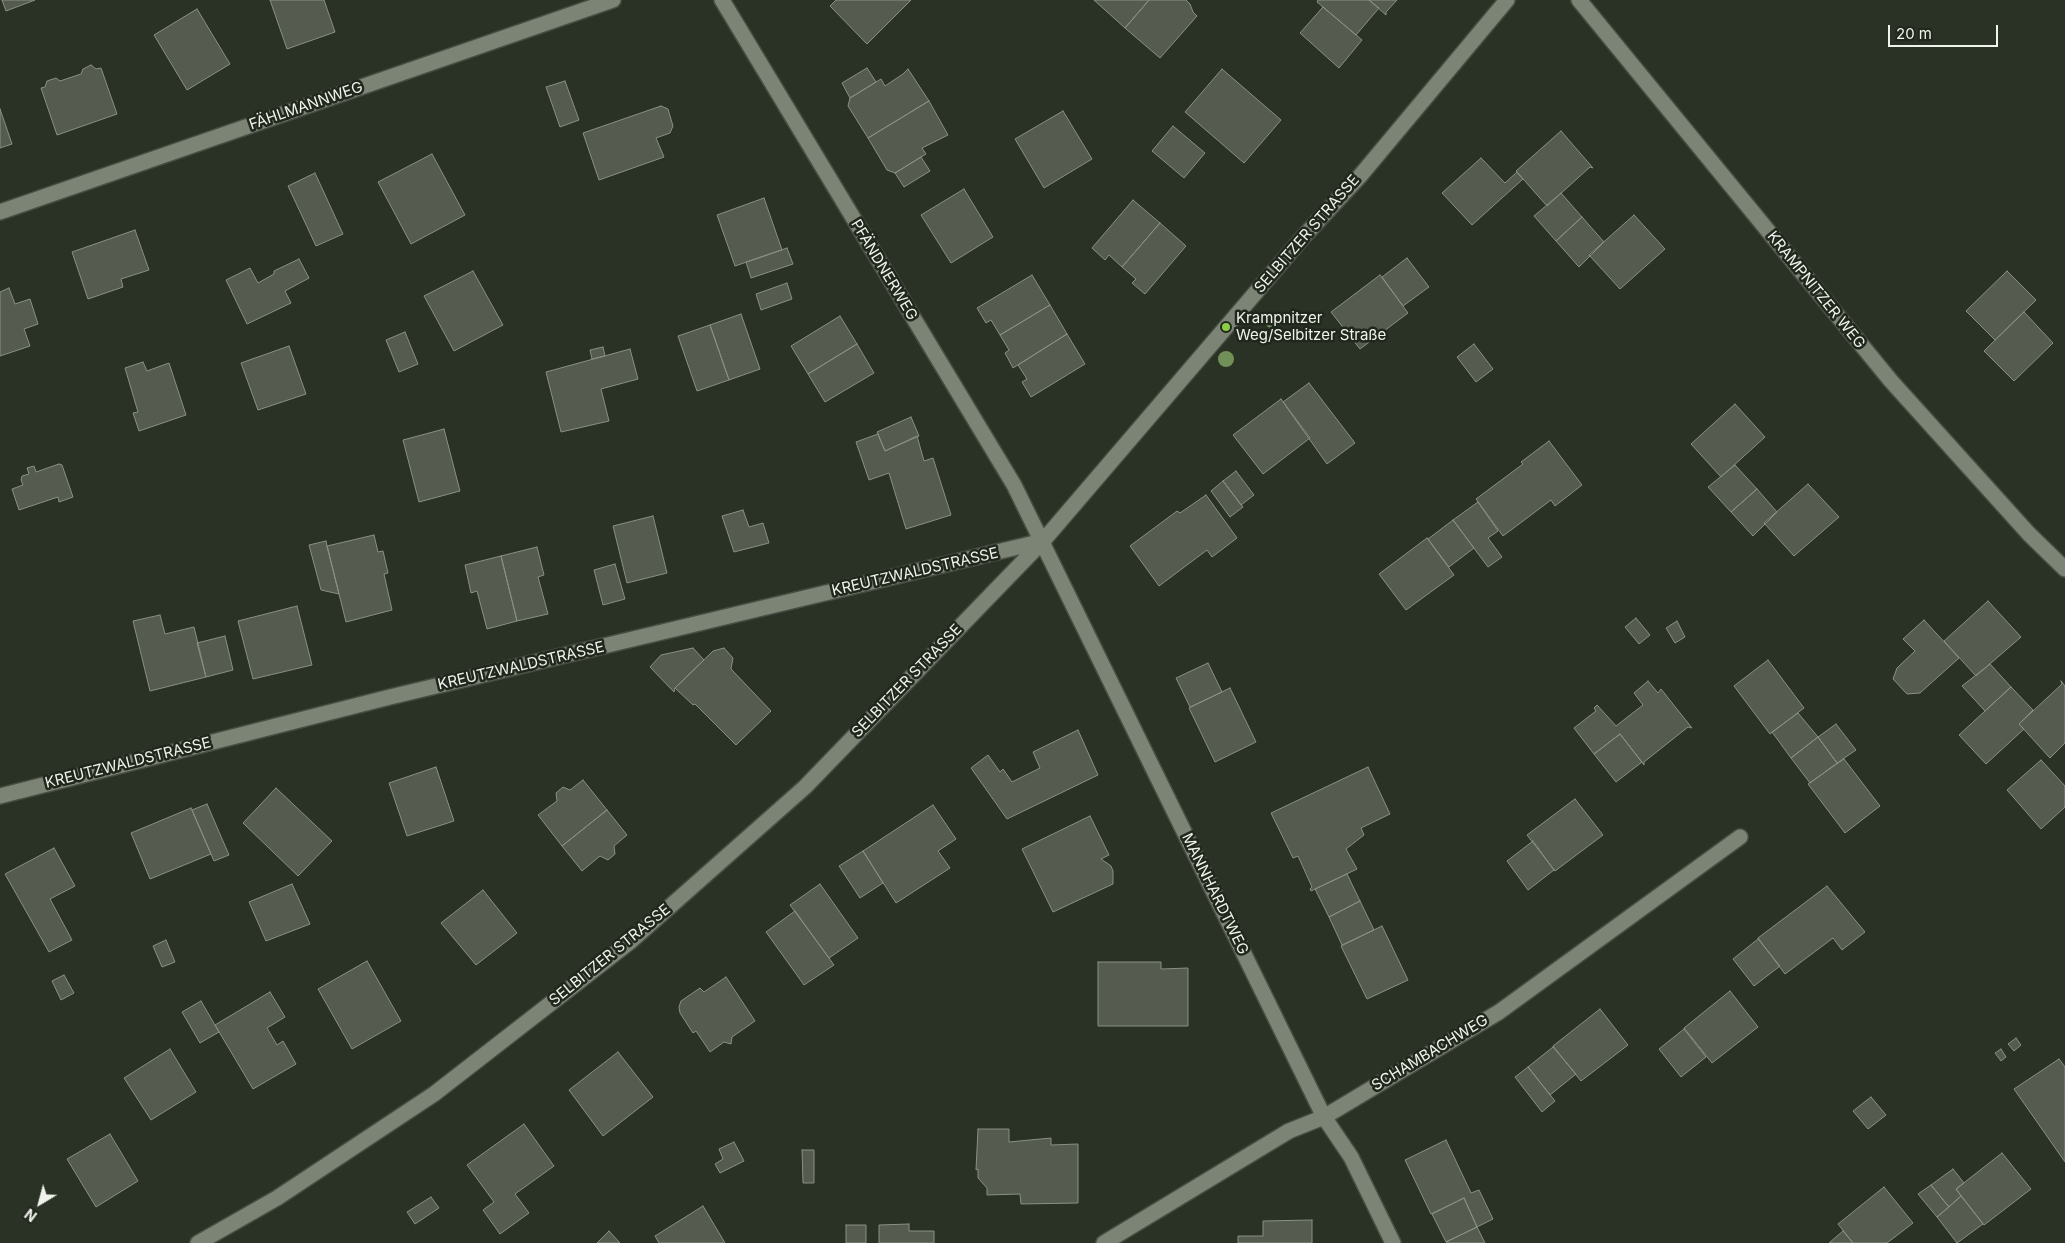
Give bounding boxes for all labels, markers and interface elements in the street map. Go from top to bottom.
scale bar [1890,15,2000,47]
text: 20 m [1896,24,1932,43]
street label: FÄHLMANNWEG [247,78,365,134]
street label: SELBITZER STRASSE [1251,171,1363,297]
street label: PFÄNDNERWEG [847,216,921,324]
street label: KRAMPNITZER WEG [1763,228,1869,352]
place label: Krampnitzer Weg/Selbitzer Straße [1236,309,1386,344]
marker: Krampnitzer Weg/Selbitzer Straße [1220,321,1232,333]
street label: KREUTZWALDSTRASSE [830,544,1000,600]
street label: SELBITZER STRASSE [848,621,966,741]
street label: KREUTZWALDSTRASSE [436,638,606,694]
street label: KREUTZWALDSTRASSE [43,734,213,792]
street label: MANNHARDTWEG [1178,830,1252,958]
street label: SELBITZER STRASSE [546,901,674,1009]
street label: SCHAMBACHWEG [1369,1011,1491,1095]
north arrow [15,1178,65,1228]
text: N [21,1205,40,1225]

